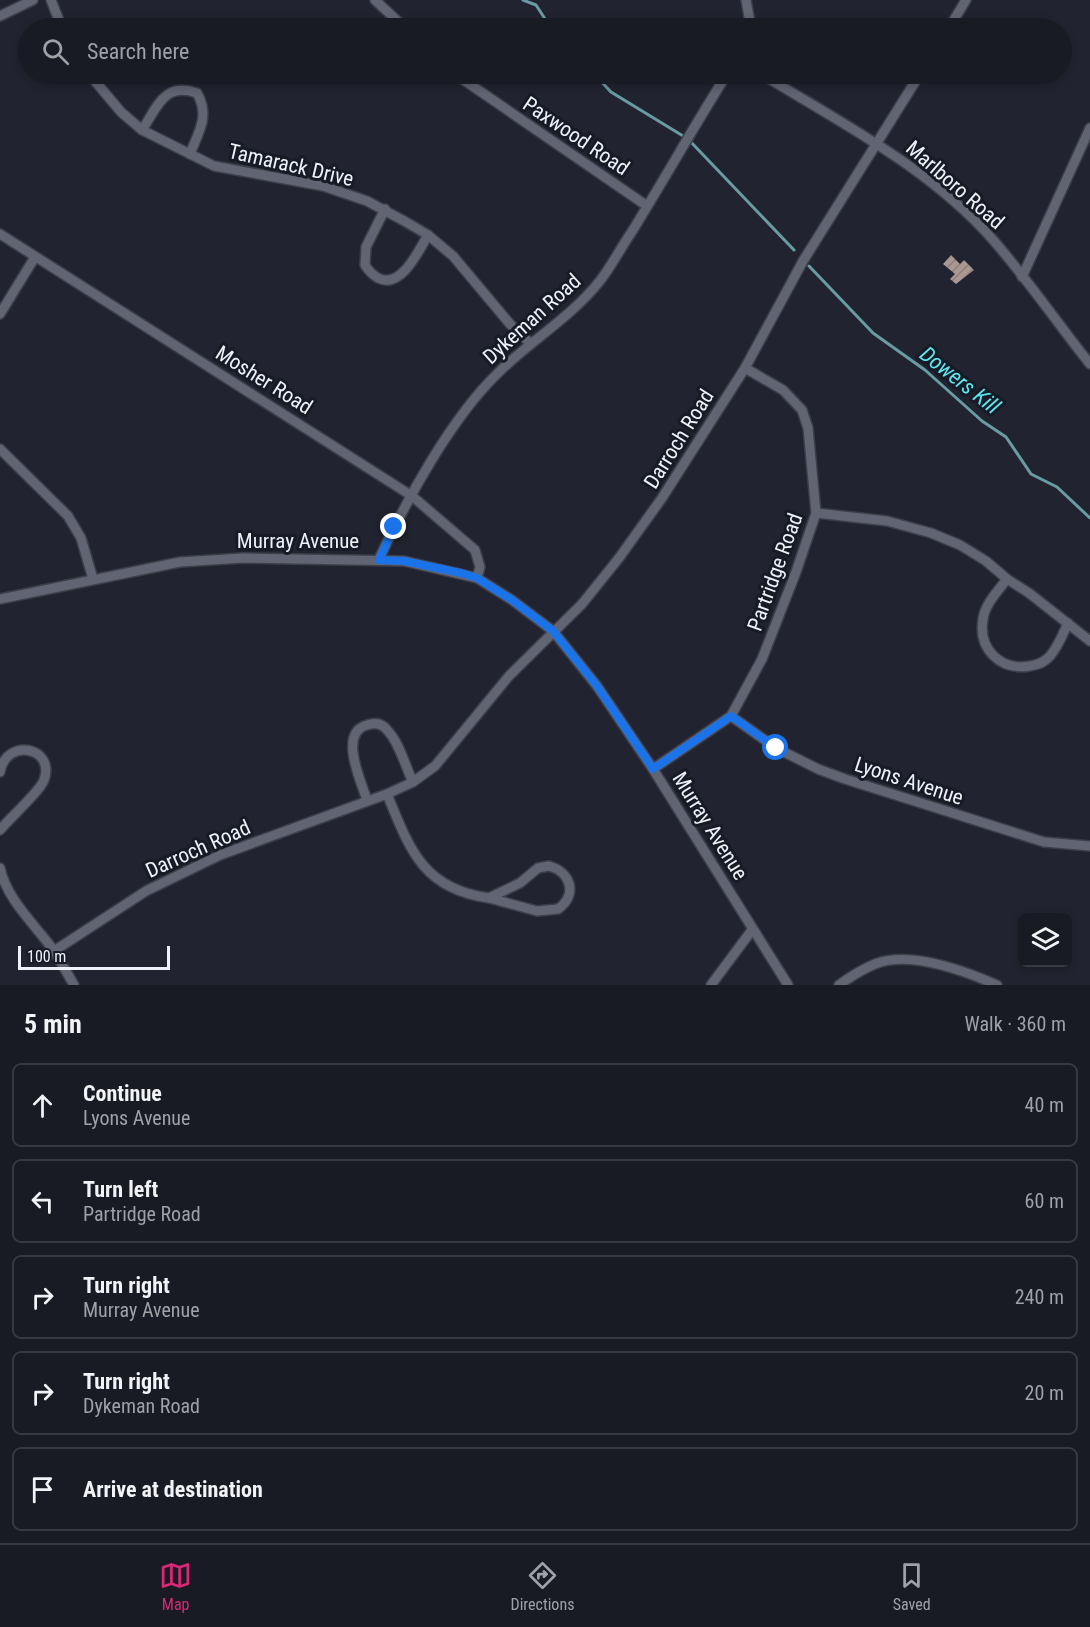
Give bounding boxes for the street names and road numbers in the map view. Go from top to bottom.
street label: Paxwood Road [518,92,634,180]
street label: Marlboro Road [901,136,1009,234]
street label: Tamarack Drive [226,139,356,191]
street label: Dykeman Road [478,269,586,369]
street label: Mosher Road [211,341,317,419]
street label: Darroch Road [639,385,719,493]
street label: Partridge Road [743,510,807,634]
street label: Murray Avenue [237,529,359,553]
street label: Lyons Avenue [852,752,966,810]
street label: Murray Avenue [667,768,753,884]
street label: Darroch Road [142,815,254,883]

